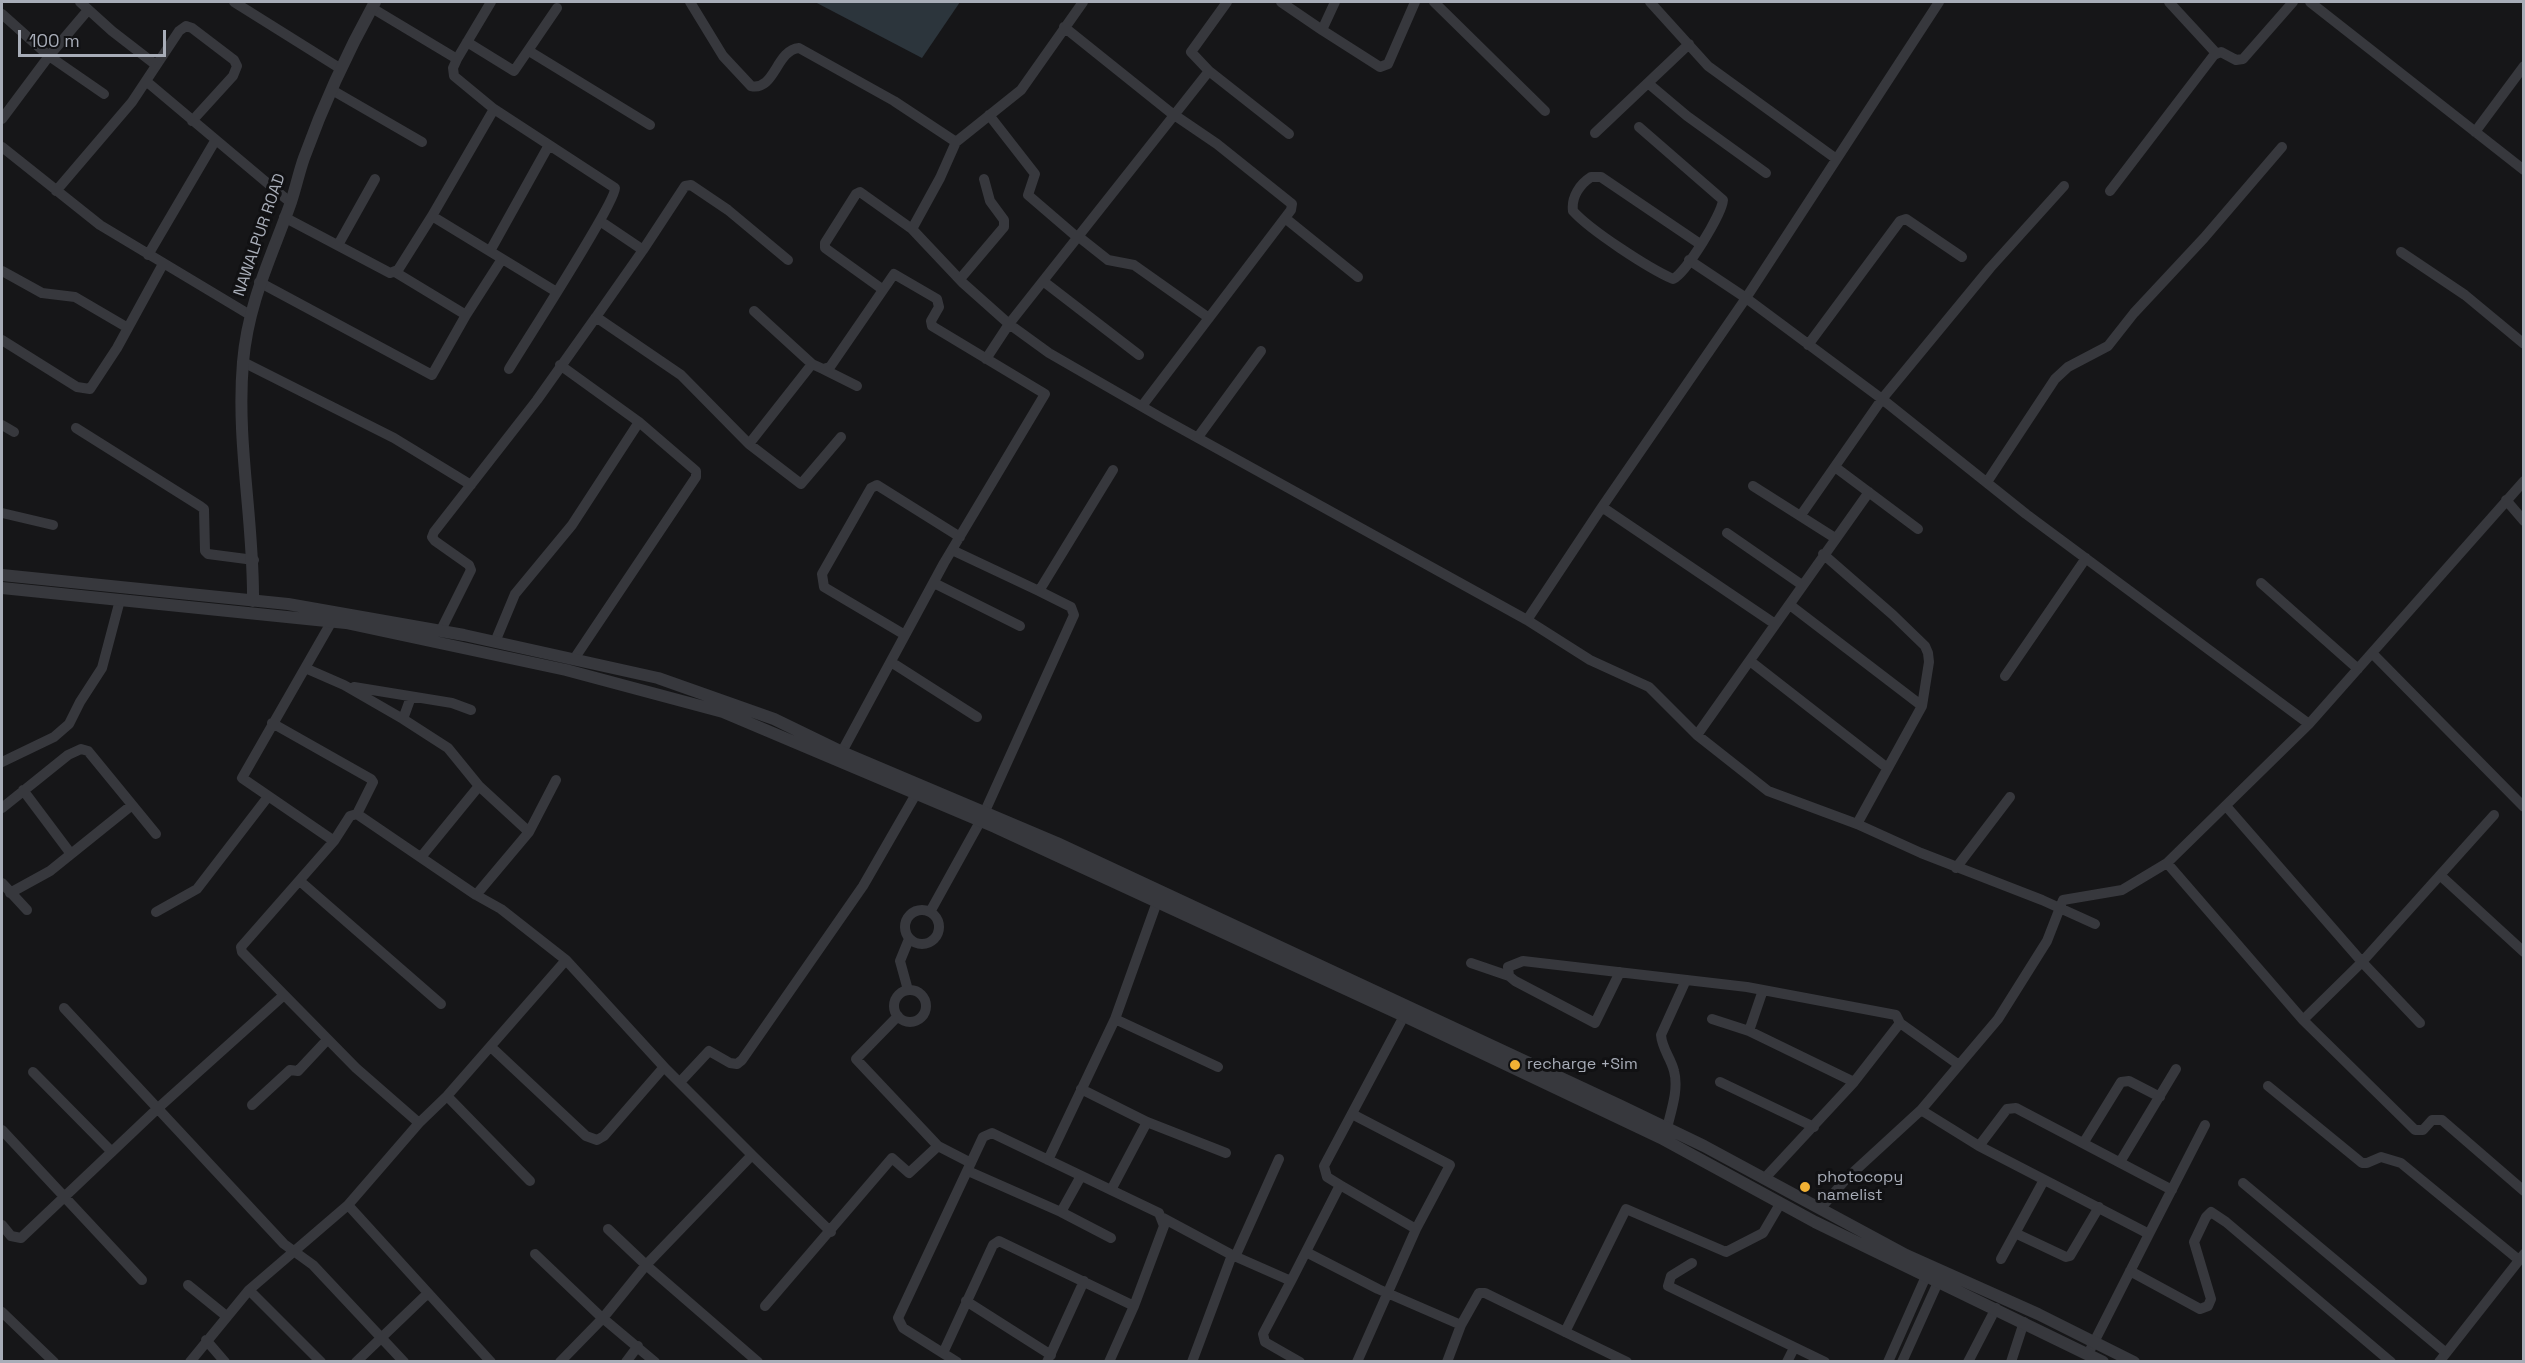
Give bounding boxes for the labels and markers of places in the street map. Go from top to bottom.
place label: recharge +Sim [1527,1055,1638,1075]
marker: recharge +Sim [1508,1058,1522,1072]
place label: photocopy namelist [1817,1168,1903,1206]
marker: photocopy namelist [1798,1180,1812,1194]

